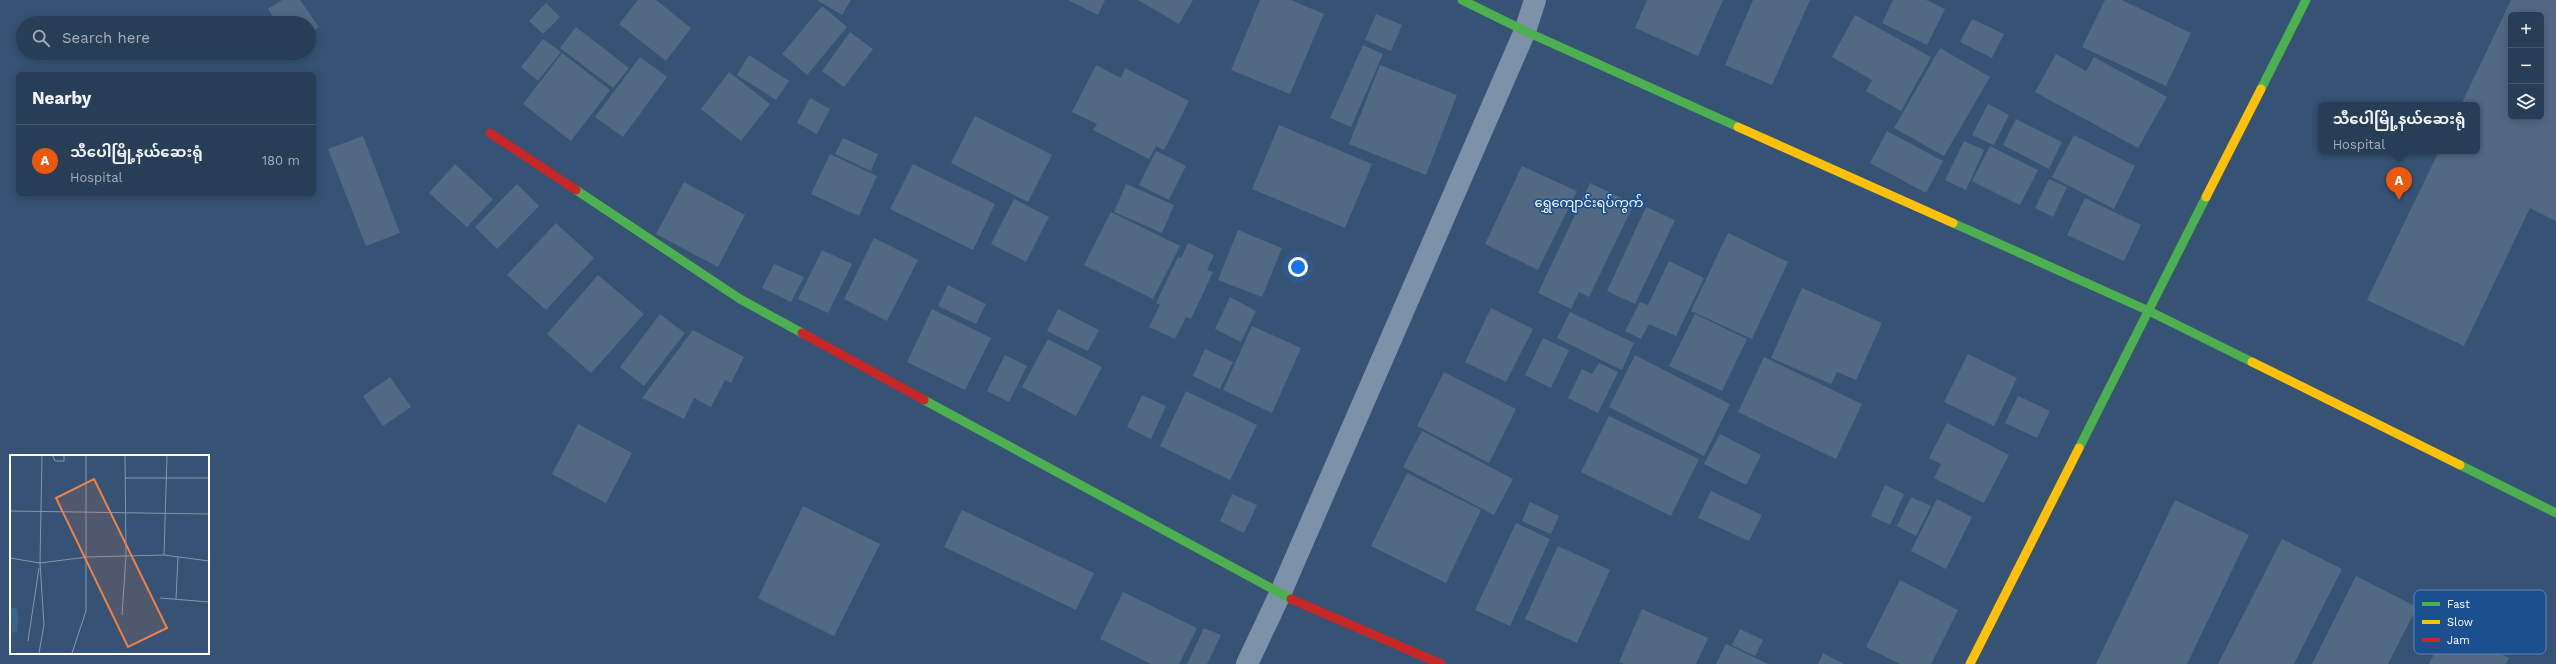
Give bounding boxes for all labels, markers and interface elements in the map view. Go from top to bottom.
map controls [2508,12,2544,120]
button: + [2508,12,2544,48]
search box [16,16,316,60]
icon: search [30,27,52,49]
text: Search here [62,29,150,47]
button: − [2508,48,2544,84]
button: layers [2508,84,2544,120]
text: Nearby [32,88,91,108]
popup [2318,102,2480,154]
text: သီပေါမြို့နယ်ဆေးရုံ [2333,110,2465,128]
text: Hospital [2333,137,2385,152]
text: သီပေါမြို့နယ်ဆေးရုံ [70,143,203,161]
text: A [41,153,49,168]
text: 180 m [262,153,300,168]
pin: A [2386,167,2412,200]
text: Hospital [70,170,122,185]
district label: ရွှေကျောင်းရပ်ကွက် [1535,194,1643,213]
your location [1288,257,1308,277]
inset map [10,455,209,654]
legend [2414,590,2546,654]
text: Fast [2447,598,2470,611]
text: Slow [2447,616,2473,629]
text: Jam [2447,634,2470,647]

